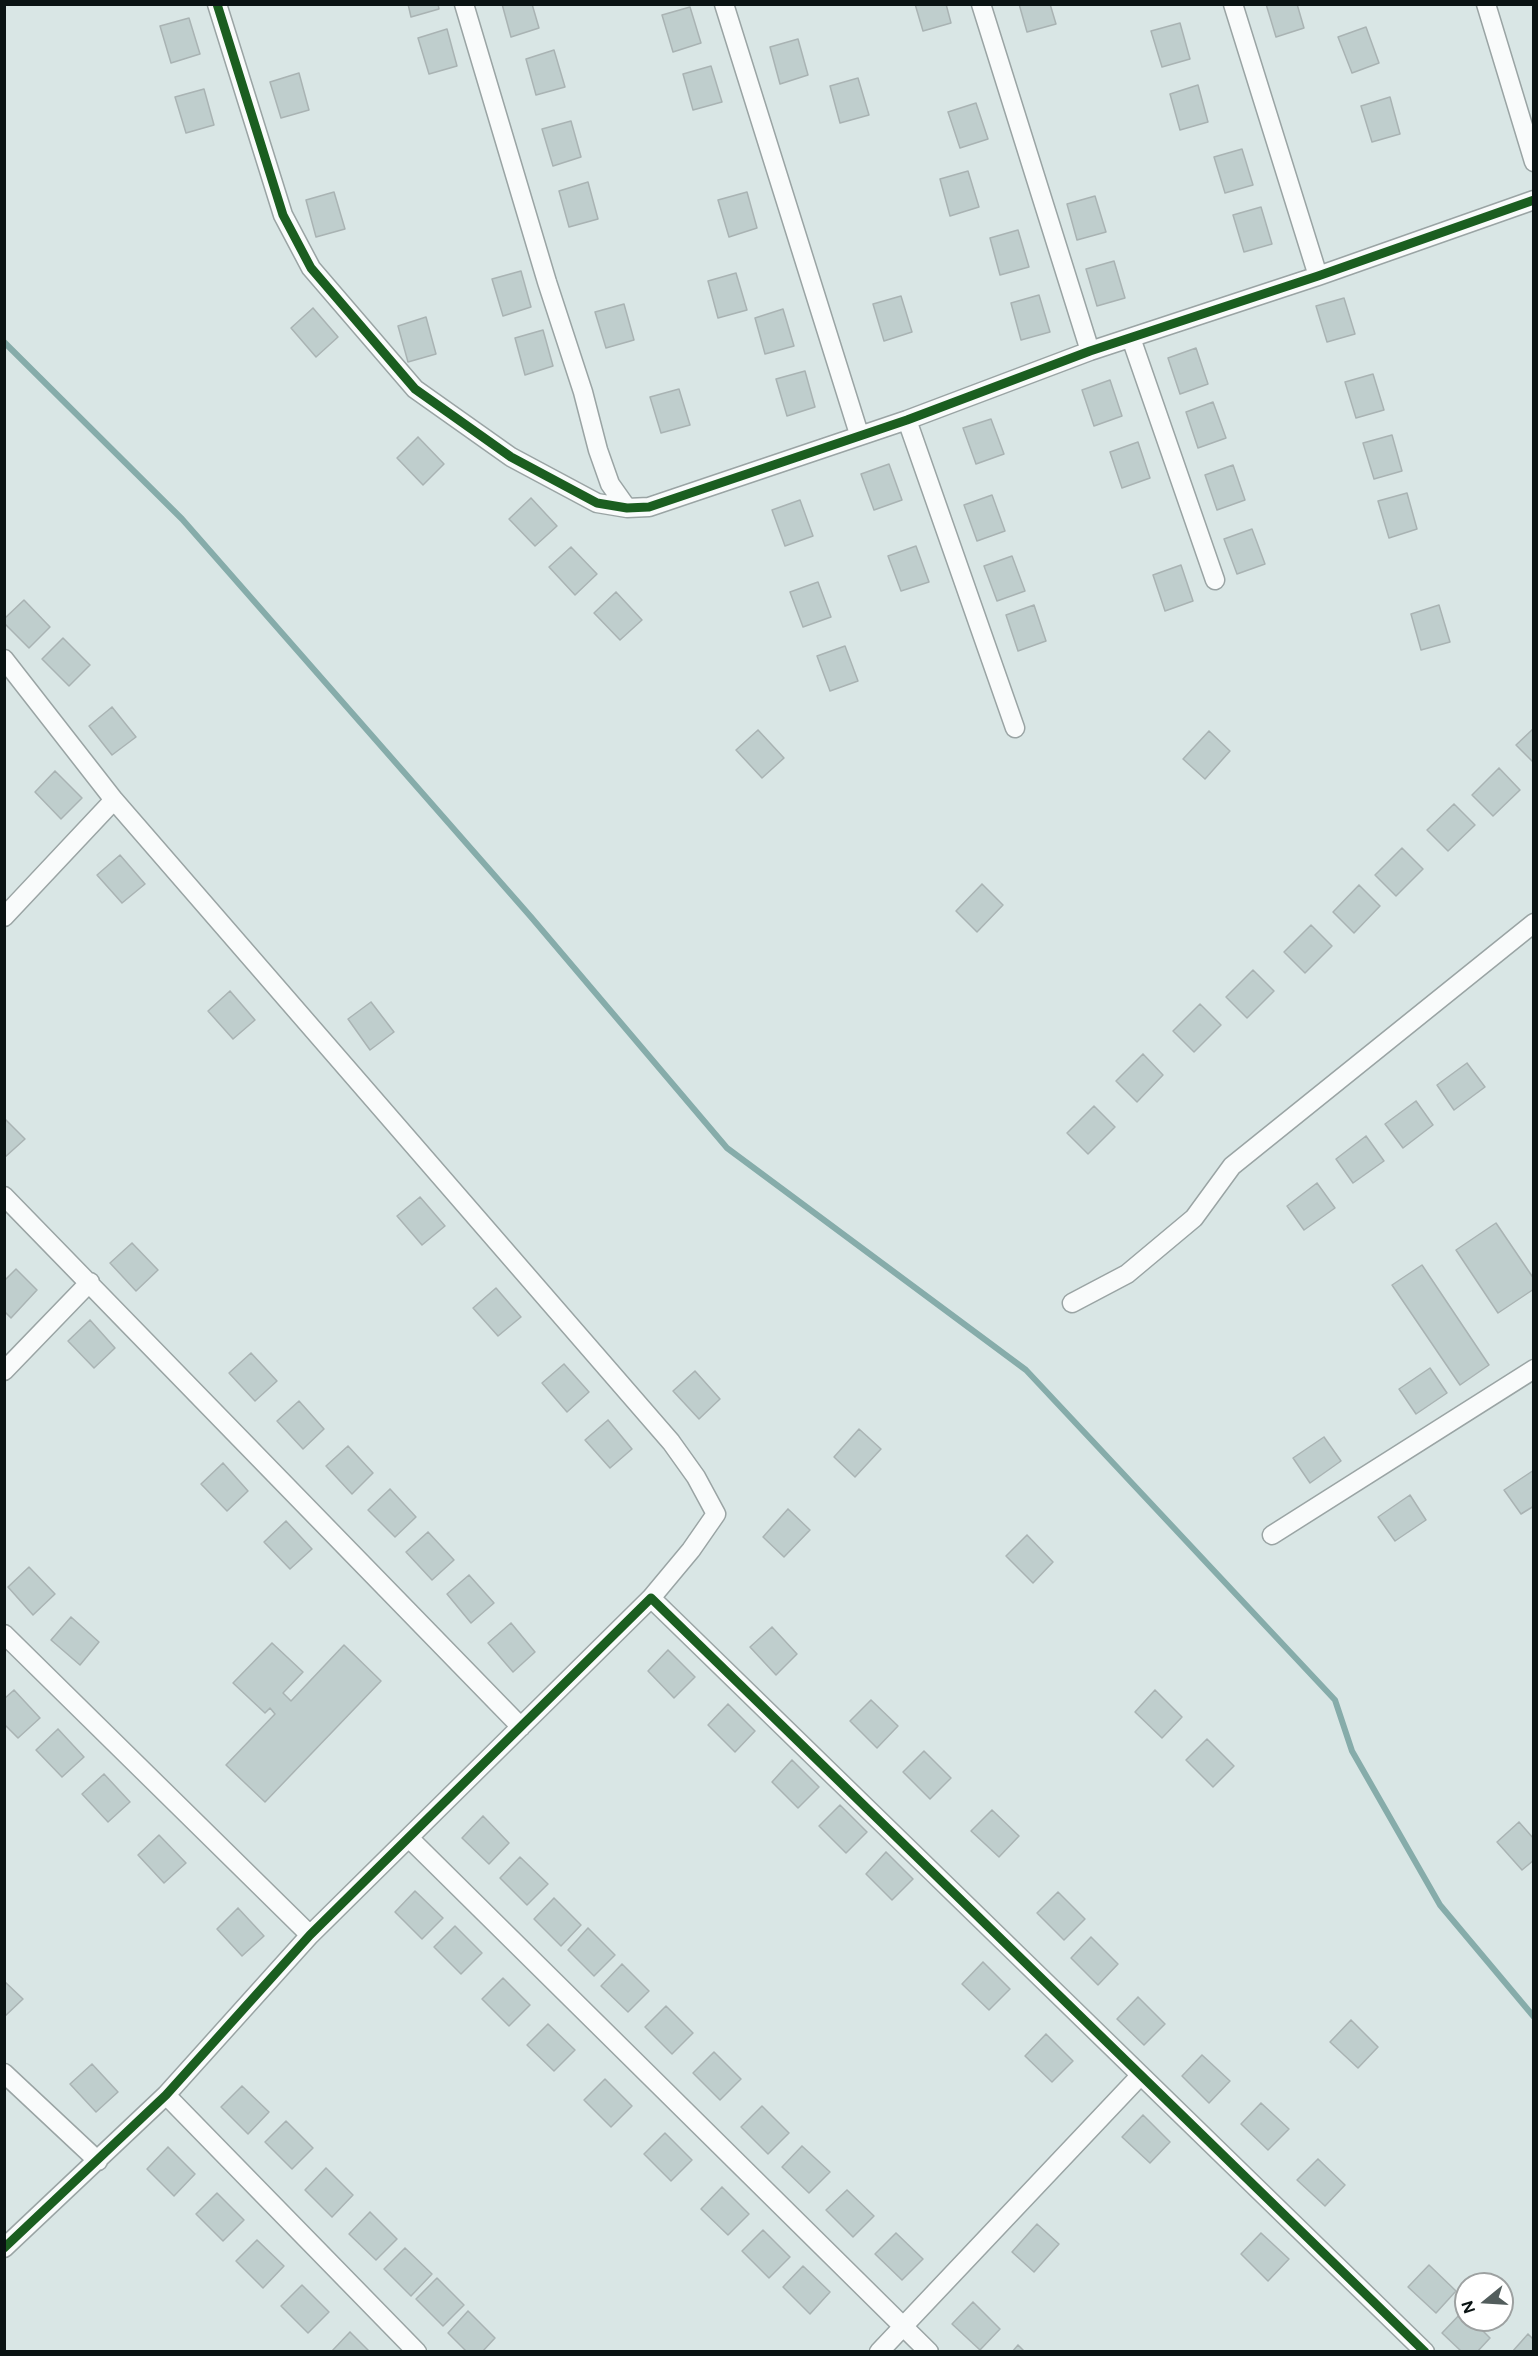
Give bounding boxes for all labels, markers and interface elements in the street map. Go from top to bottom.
north arrow [1454,2272,1514,2332]
text: N [1457,2298,1479,2316]

